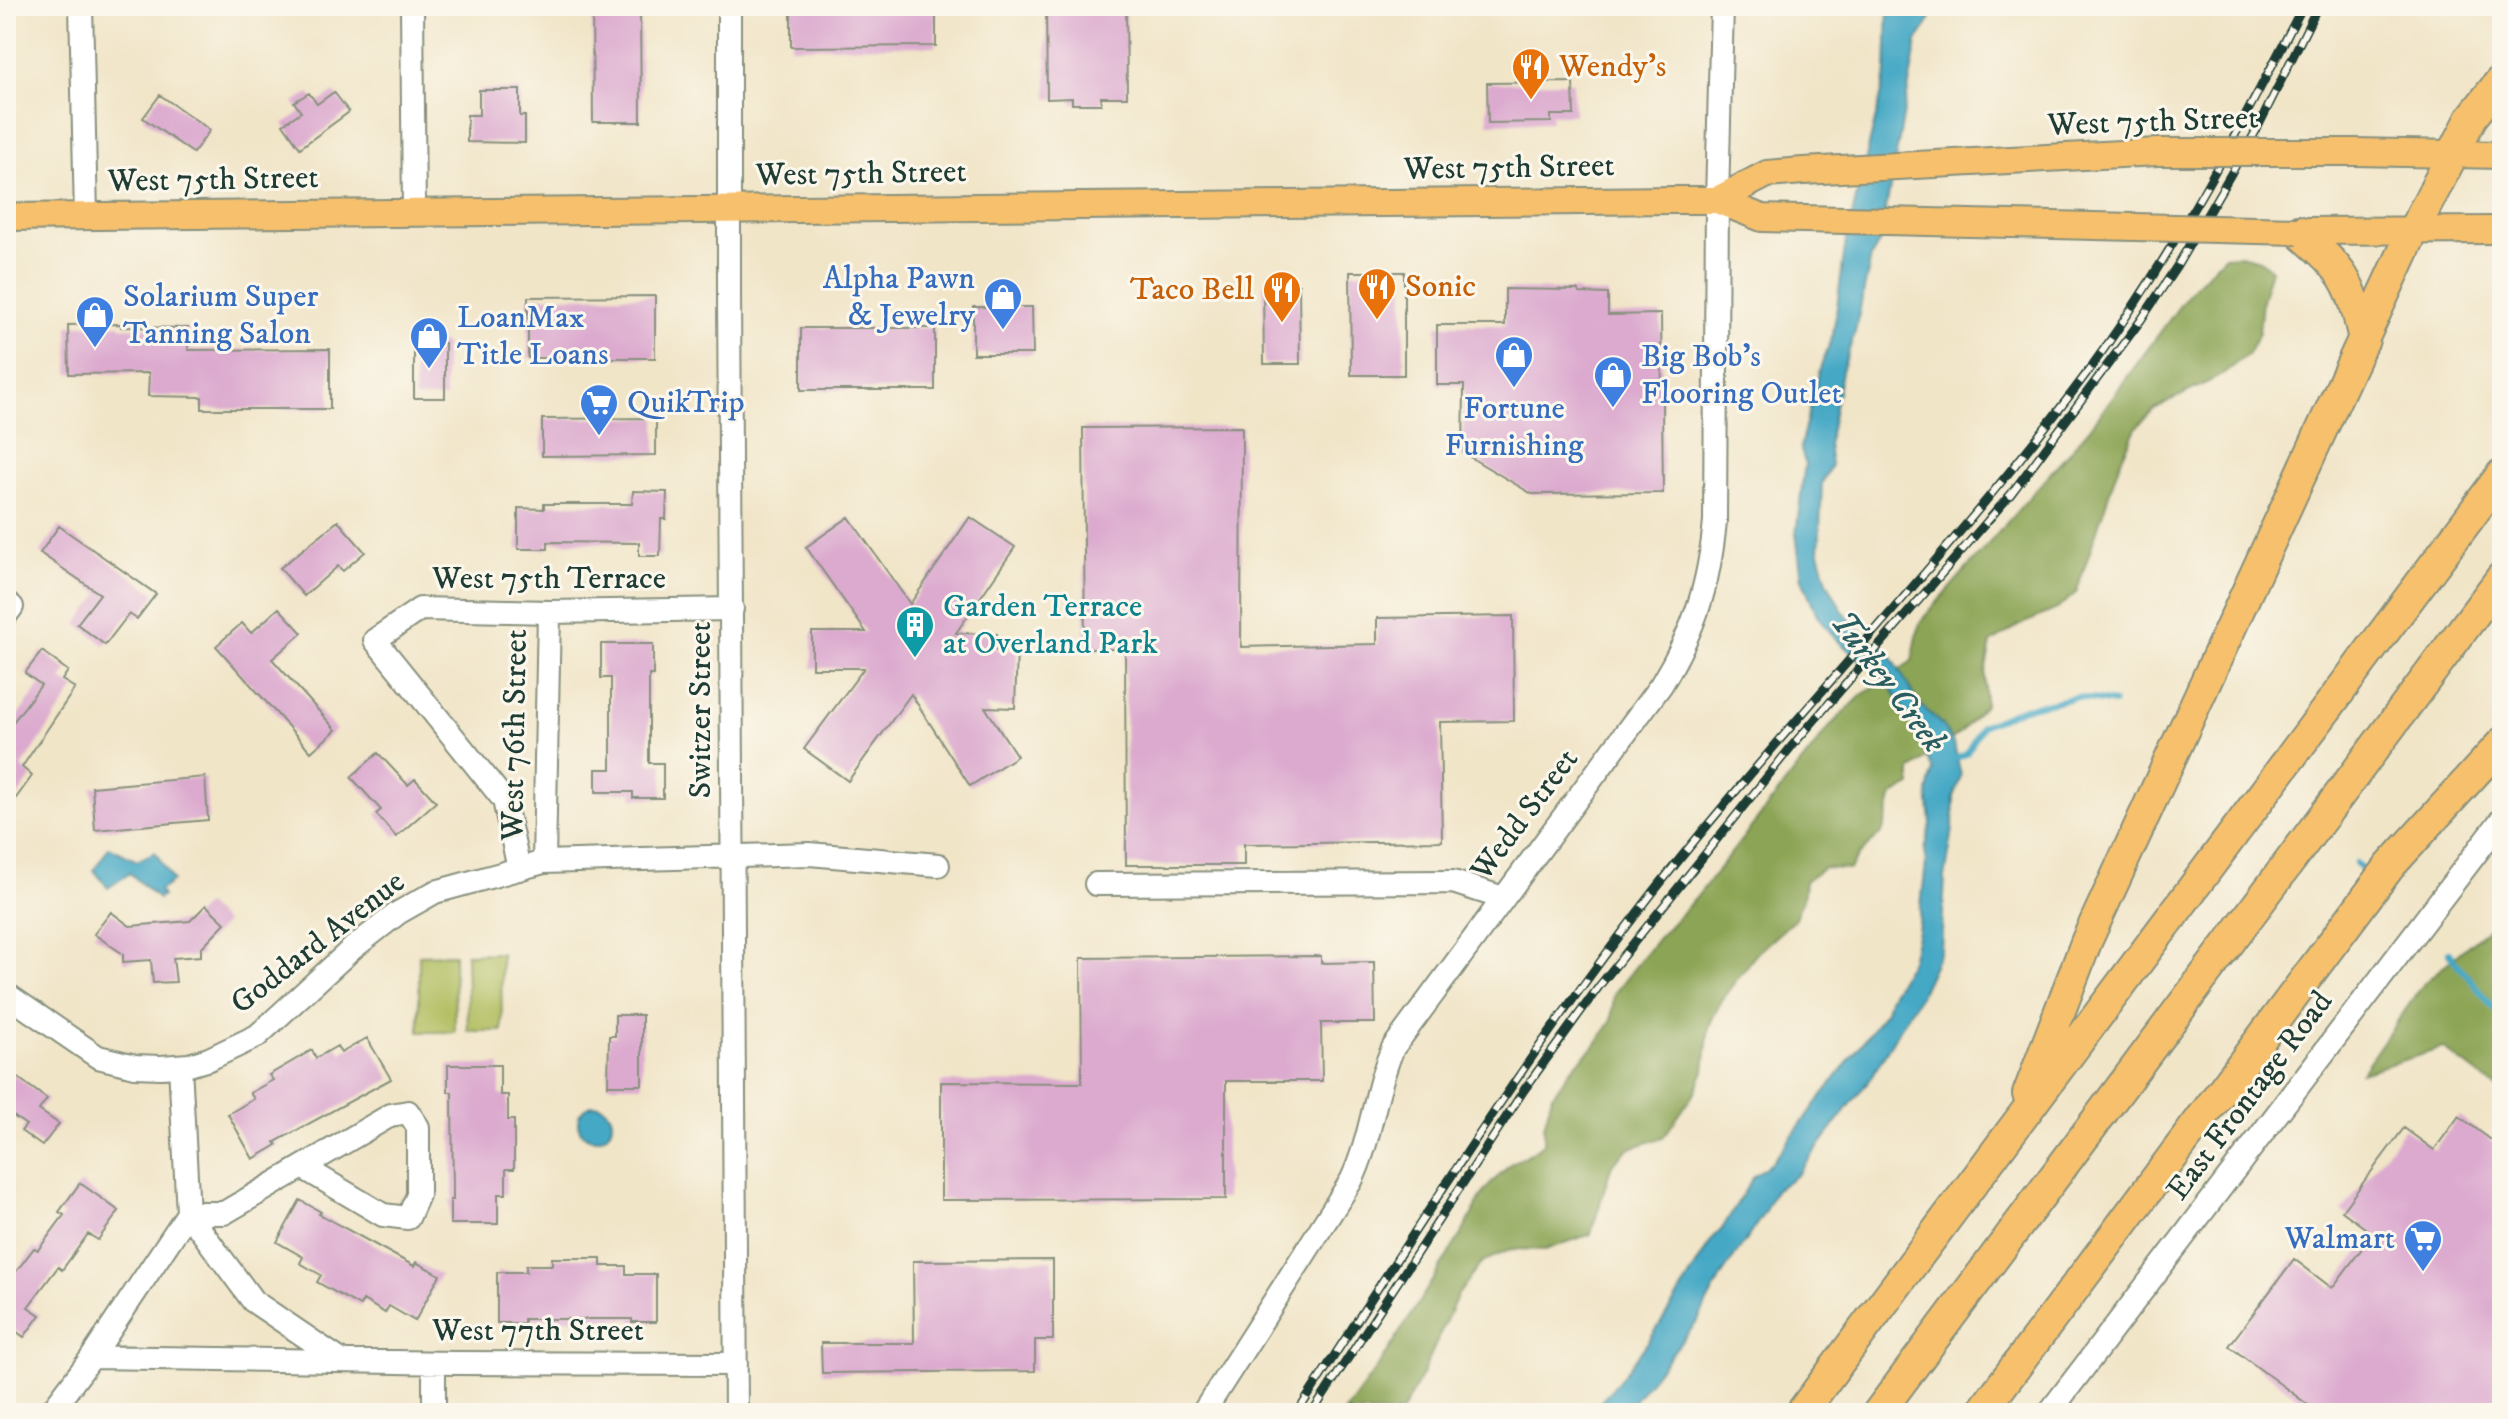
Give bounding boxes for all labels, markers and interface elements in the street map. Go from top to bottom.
restaurant icon: Wendy's [1510,46,1552,101]
place label: Wendy's [1558,47,1666,87]
street label: West 75th Street [2046,98,2259,146]
street label: West 75th Street [1402,146,1615,190]
street label: West 75th Street [754,152,967,196]
street label: West 75th Street [106,158,319,202]
place label: Alpha Pawn & Jewelry [823,259,976,336]
restaurant icon: Sonic [1356,266,1398,321]
place label: Sonic [1405,267,1476,307]
restaurant icon: Taco Bell [1261,269,1303,324]
place label: Taco Bell [1130,270,1254,310]
shop icon: Alpha Pawn & Jewelry [982,276,1024,331]
place label: Solarium Super Tanning Salon [123,277,318,354]
shop icon: Solarium Super Tanning Salon [74,294,116,349]
place label: LoanMax Title Loans [457,298,609,375]
shop icon: LoanMax Title Loans [408,315,450,370]
shop icon: Fortune Furnishing [1493,334,1535,389]
place label: Big Bob's Flooring Outlet [1641,337,1842,414]
shop icon: Big Bob's Flooring Outlet [1592,354,1634,409]
supermarket icon: QuikTrip [578,382,620,437]
place label: QuikTrip [627,383,744,423]
place label: Fortune Furnishing [1444,389,1584,466]
street label: West 75th Terrace [431,559,666,599]
place label: Garden Terrace at Overland Park [943,587,1158,664]
water label: Turkey Creek [1821,603,1956,762]
building icon: Garden Terrace at Overland Park [894,604,936,659]
street label: Switzer Street [681,622,721,798]
street label: West 76th Street [493,629,537,842]
street label: Wedd Street [1462,741,1588,890]
street label: Goddard Avenue [223,862,413,1024]
street label: East Frontage Road [2158,983,2342,1209]
supermarket icon: Walmart [2402,1218,2444,1273]
place label: Walmart [2284,1219,2395,1259]
street label: West 77th Street [431,1311,644,1351]

